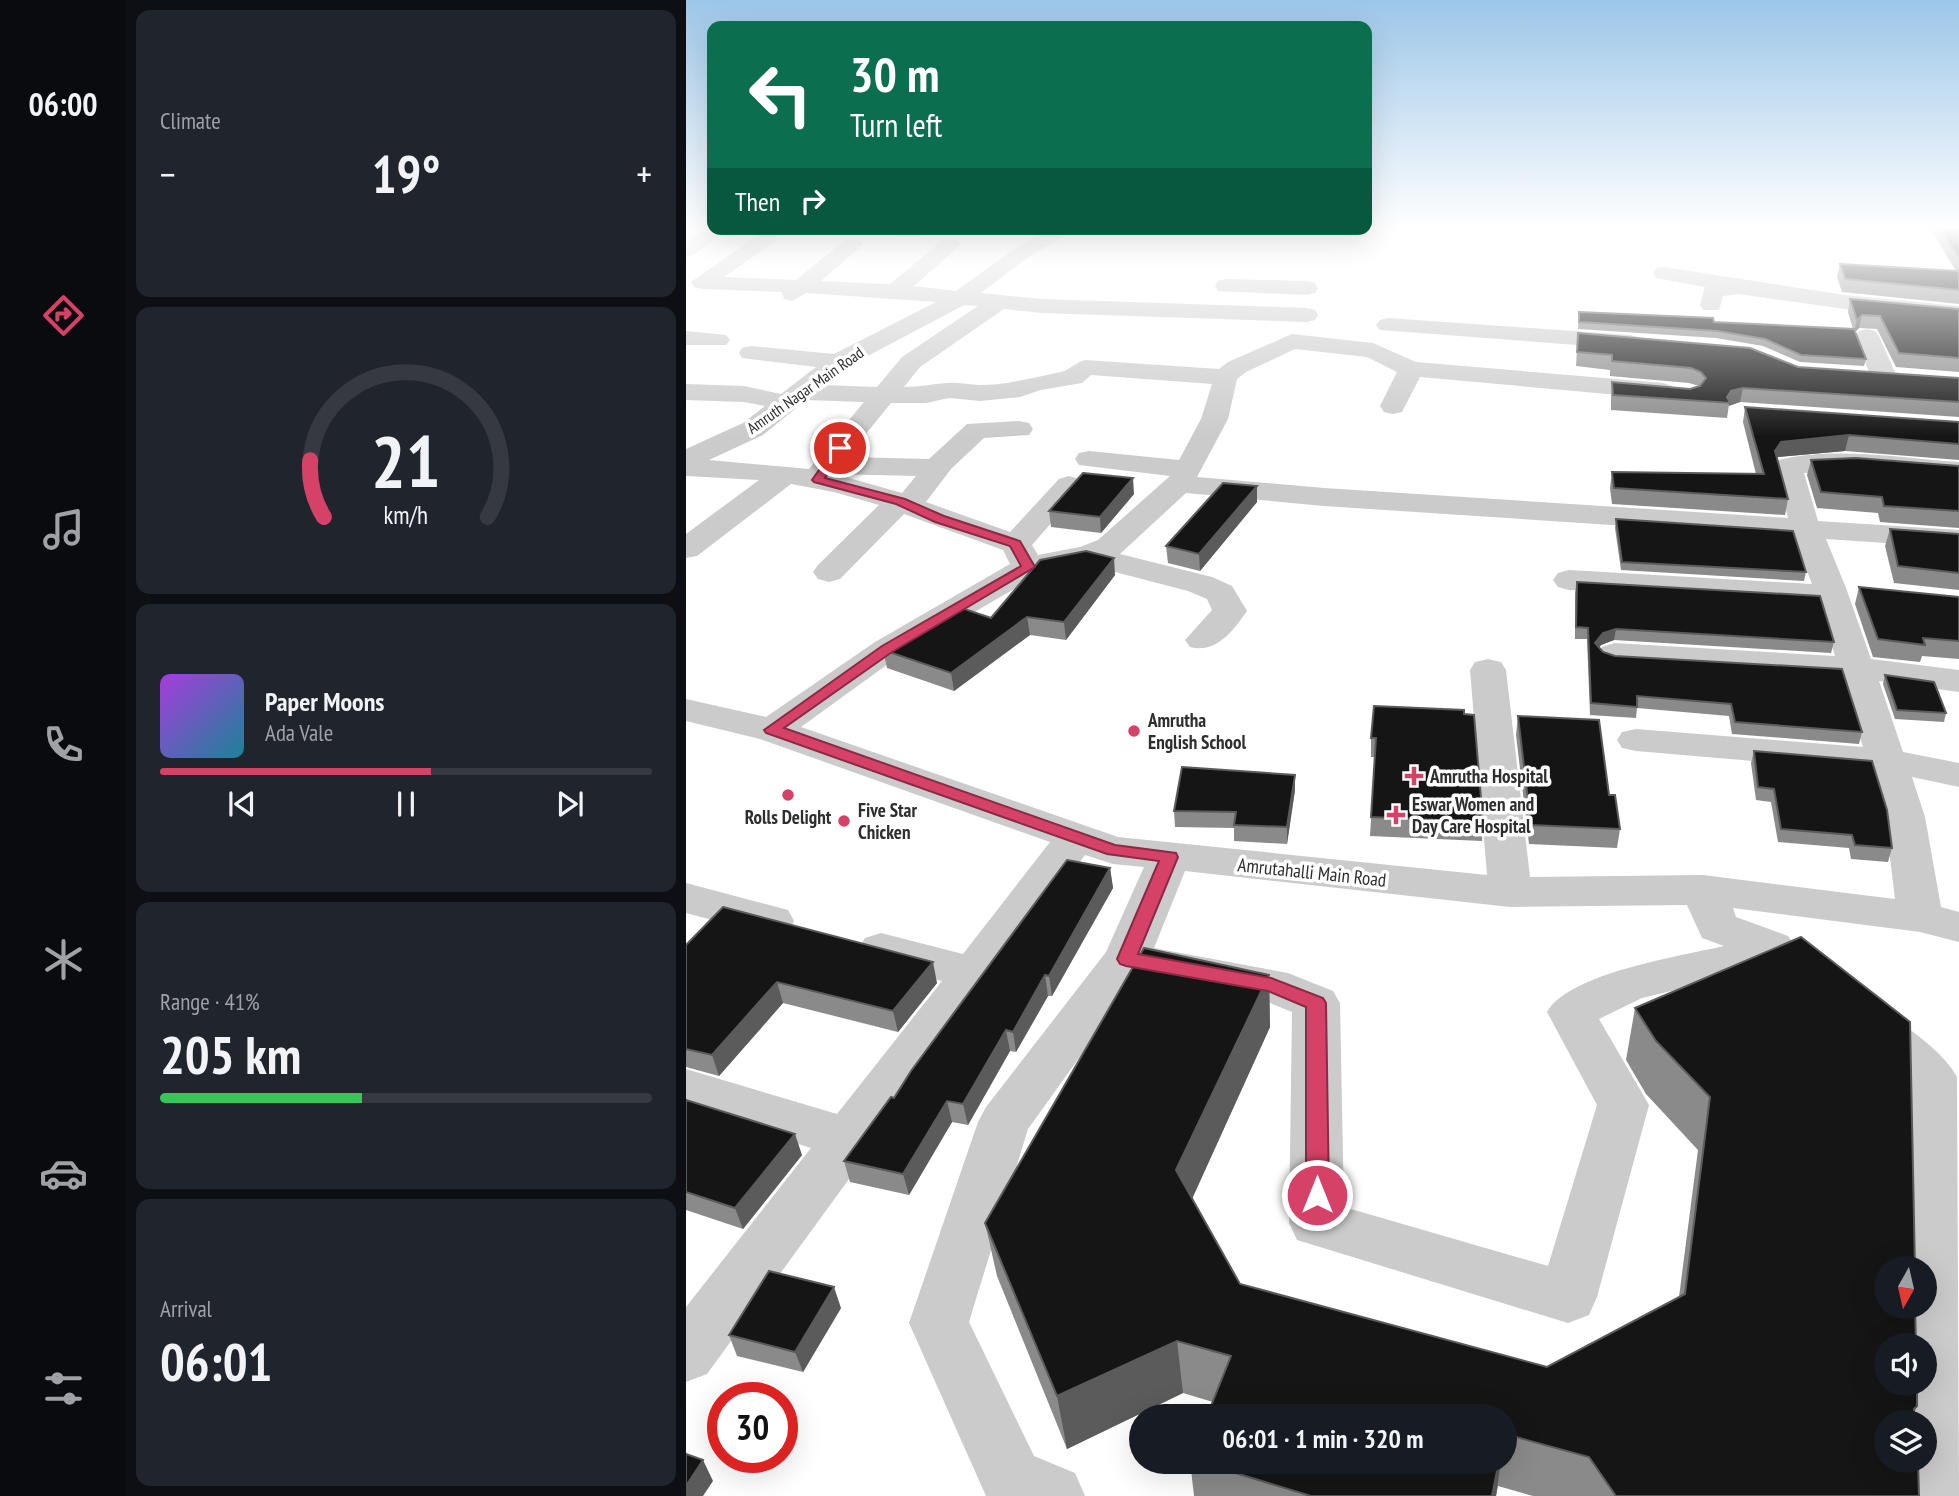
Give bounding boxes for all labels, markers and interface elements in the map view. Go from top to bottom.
text: 30 m [850,42,939,106]
icon: left [735,49,826,140]
text: 06:00 [28,83,98,125]
text: Turn left [850,104,942,146]
text: Climate [160,106,221,135]
text: 19° [372,140,440,207]
text: − [160,149,176,198]
text: + [636,149,652,198]
icon: right [794,182,832,220]
text: Then [735,185,780,218]
icon: directions [39,291,88,340]
street label: Amruth Nagar Main Road [743,342,867,438]
text: 21 [371,413,441,507]
pin [810,418,870,478]
icon: arrive [821,429,859,467]
text: km/h [384,499,428,531]
icon: music [39,505,88,554]
text: Paper Moons [265,685,384,718]
place label: Amrutha English School [1147,708,1247,754]
text: Ada Vale [265,718,333,747]
icon: phone [39,720,88,769]
marker: Amrutha English School [1126,723,1142,739]
place label: Amrutha Hospital [1429,764,1548,788]
marker: Amrutha Hospital [1404,766,1424,786]
icon: previous [223,785,261,823]
icon: pause [387,785,425,823]
icon: next [551,785,589,823]
marker: Rolls Delight [780,787,796,803]
place label: Eswar Women and Day Care Hospital [1412,792,1534,838]
place label: Five Star Chicken [858,798,917,844]
place label: Rolls Delight [745,805,832,829]
marker: Eswar Women and Day Care Hospital [1386,805,1406,825]
marker: Five Star Chicken [836,813,852,829]
street label: Amrutahalli Main Road [1237,852,1387,892]
icon: climate [39,935,88,984]
text: Range · 41% [160,987,260,1016]
text: 205 km [160,1021,301,1088]
icon: car [39,1149,88,1198]
position arrow [1280,1158,1354,1232]
north arrow [1874,1256,1937,1320]
map controls [1874,1256,1937,1473]
text: Arrival [160,1294,212,1323]
text: 06:01 [160,1328,272,1395]
button: sound [1874,1333,1937,1396]
icon: filters [39,1364,88,1413]
speed limit sign: 30 [707,1382,798,1473]
button: layers [1874,1410,1937,1473]
text: 06:01 · 1 min · 320 m [1223,1422,1423,1455]

